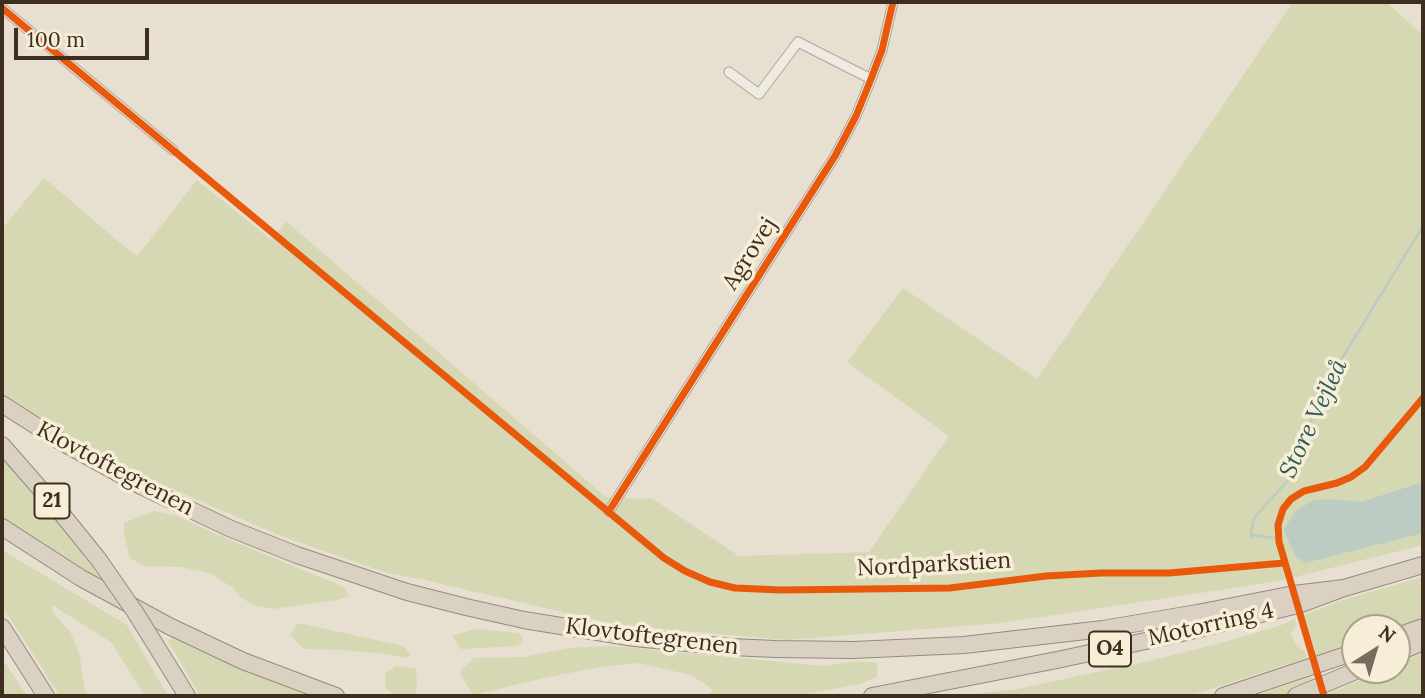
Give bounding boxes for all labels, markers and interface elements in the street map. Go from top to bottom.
scale bar [18,14,152,58]
text: 100 m [27,26,85,53]
street label: Agrovej [717,213,783,295]
water label: Store Vejleå [1274,355,1354,483]
street label: Klovtoftegrenen [32,416,198,522]
road number: 21 [34,484,70,518]
street label: Nordparkstien [856,547,1012,583]
street label: Motorring 4 [1145,597,1277,653]
street label: Klovtoftegrenen [564,613,740,661]
north arrow [1341,614,1411,684]
text: N [1374,620,1401,648]
road number: O4 [1089,632,1131,666]

